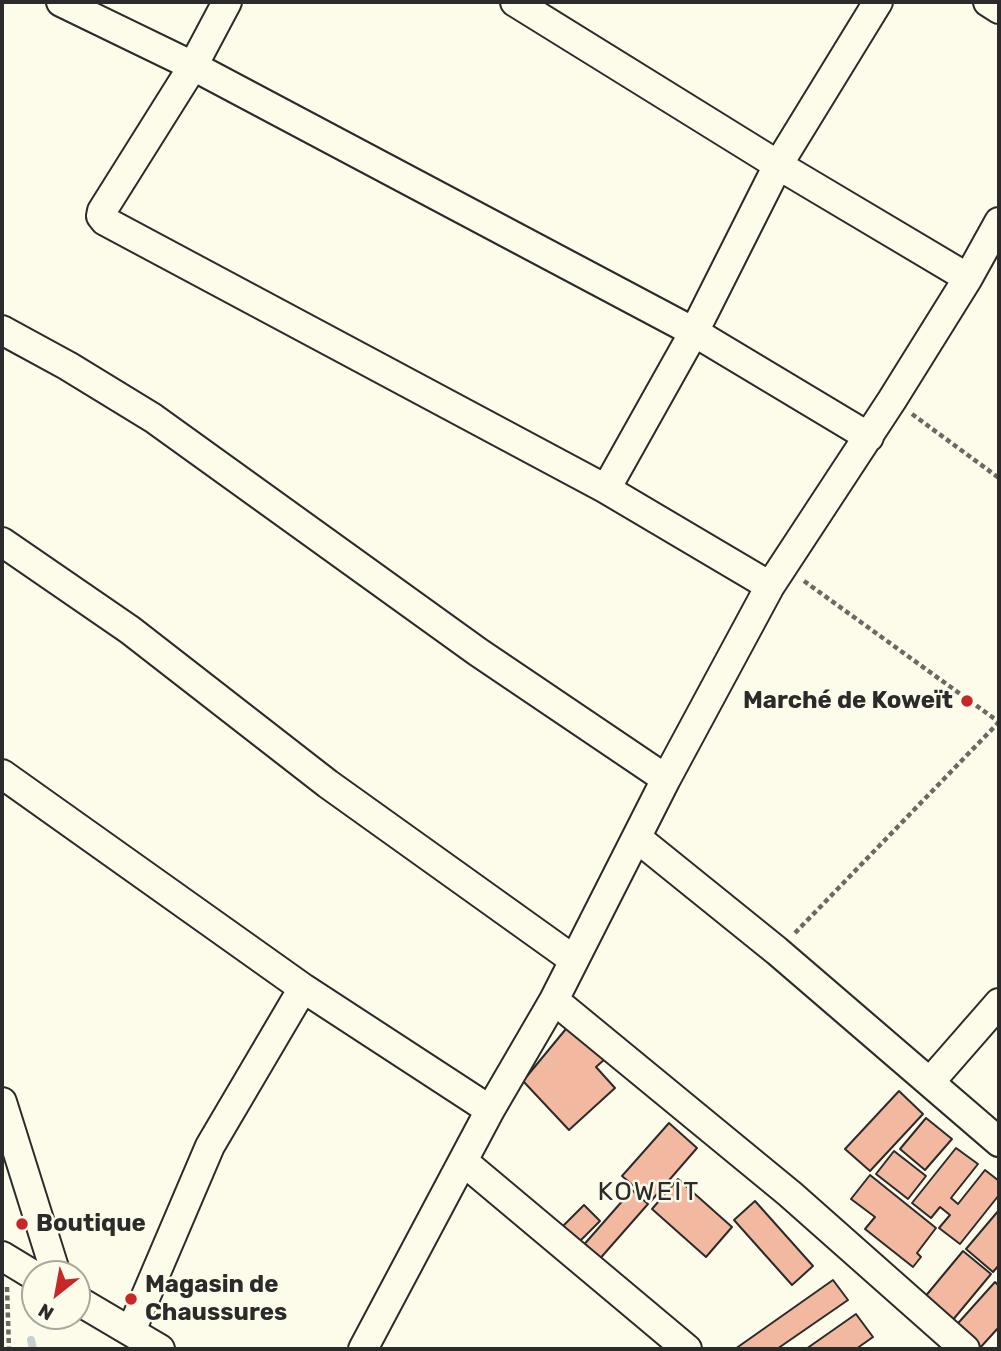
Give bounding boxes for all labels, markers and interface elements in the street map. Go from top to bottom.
place label: Marché de Koweït [743,687,953,715]
marker: Marché de Koweït [959,693,975,709]
district label: KOWEIT [598,1176,700,1208]
place label: Boutique [36,1210,146,1238]
marker: Boutique [14,1216,30,1232]
north arrow [21,1260,91,1330]
place label: Magasin de Chaussures [145,1271,287,1327]
marker: Magasin de Chaussures [123,1291,139,1307]
text: N [34,1298,58,1325]

